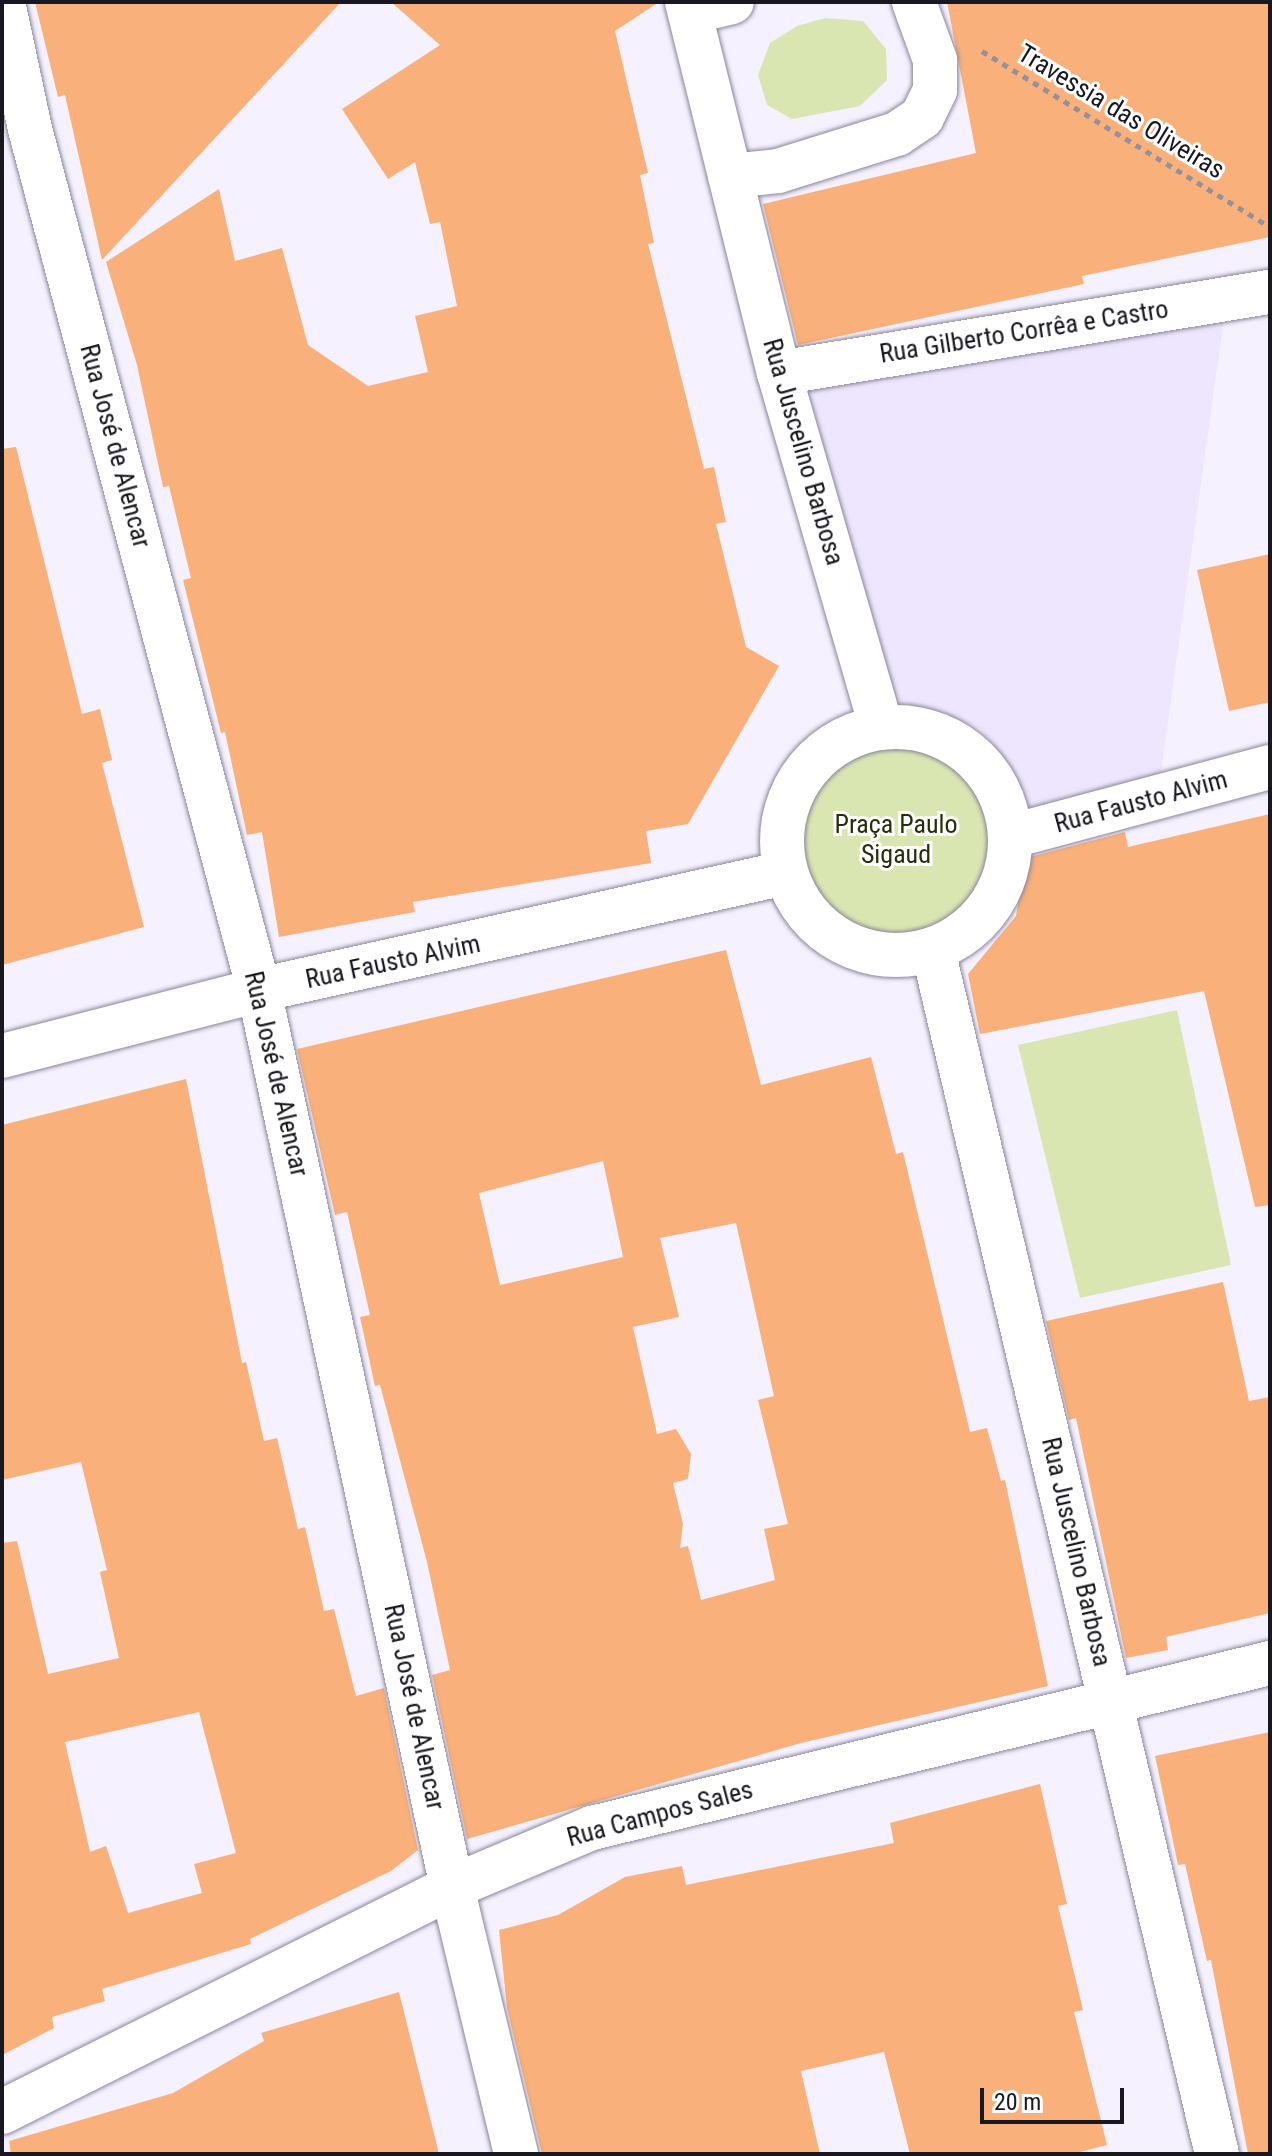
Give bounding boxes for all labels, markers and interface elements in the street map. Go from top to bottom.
street label: Travessia das Oliveiras [1012,38,1230,186]
street label: Rua Gilberto Corrêa e Castro [877,294,1171,370]
street label: Rua Juscelino Barbosa [756,335,850,569]
street label: Rua José de Alencar [73,341,157,551]
street label: Rua Fausto Alvim [1051,764,1231,840]
park label: Praça Paulo Sigaud [834,809,958,870]
street label: Rua Fausto Alvim [303,928,483,996]
street label: Rua José de Alencar [237,968,315,1180]
street label: Rua Juscelino Barbosa [1034,1434,1118,1670]
street label: Rua José de Alencar [377,1601,451,1813]
street label: Rua Campos Sales [564,1774,756,1854]
scale bar [984,2072,1128,2122]
text: 20 m [994,2088,1041,2116]

